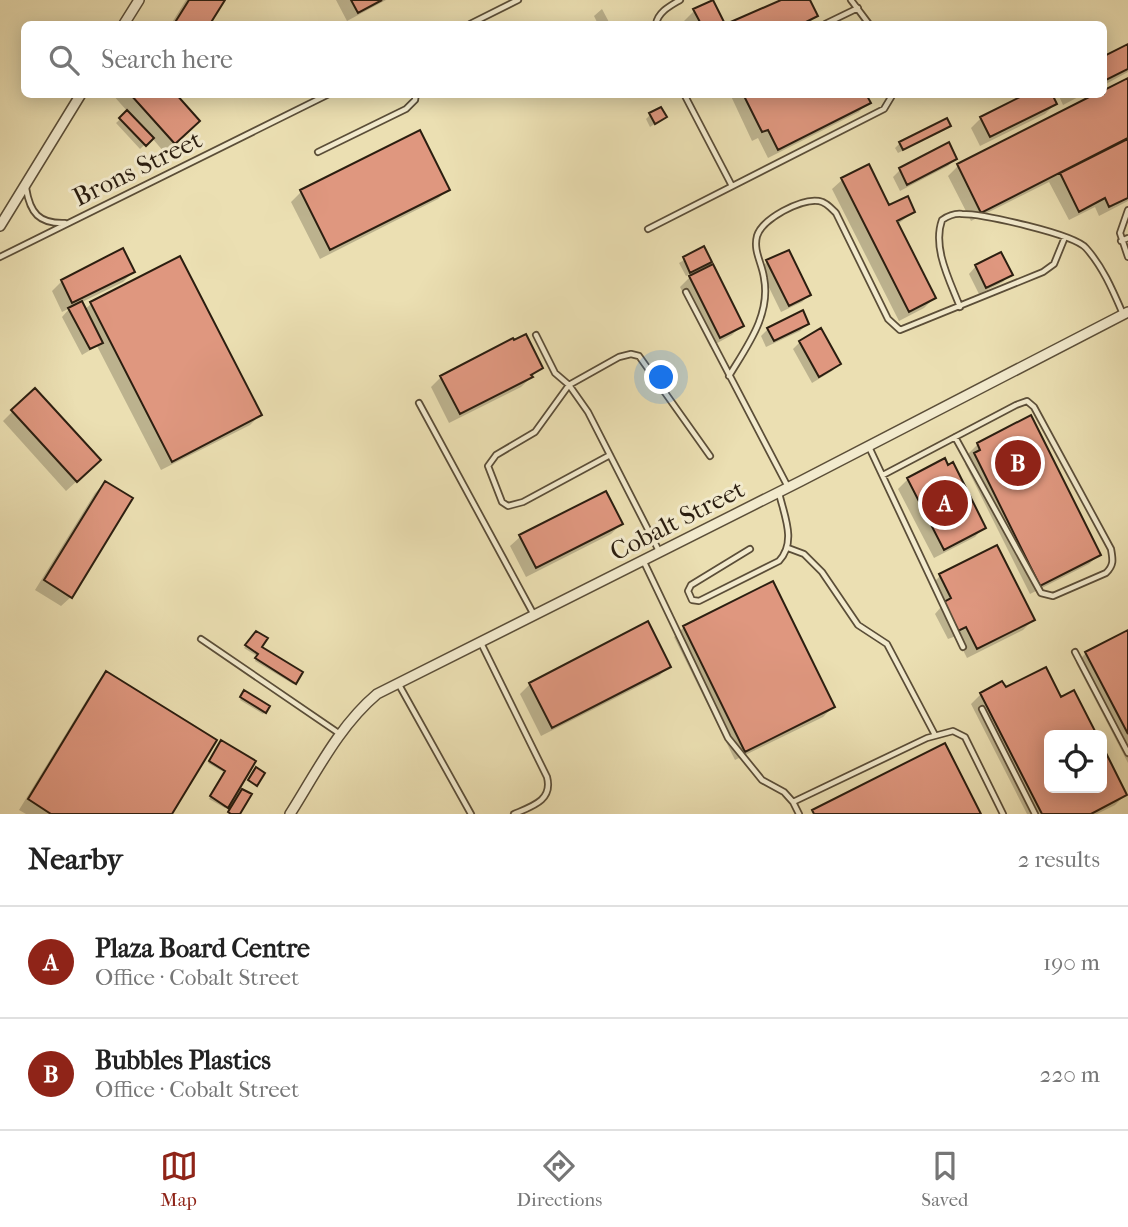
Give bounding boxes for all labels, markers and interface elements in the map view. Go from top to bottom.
search box [21,21,1107,98]
icon: search [45,41,83,79]
text: Search here [101,44,233,75]
street label: Brons Street [68,124,207,213]
your location [644,360,678,394]
pin: B [995,437,1041,489]
street label: Cobalt Street [605,473,750,568]
pin: A [922,477,968,529]
map controls [1044,730,1107,793]
button: locate [1044,730,1107,793]
text: Nearby [28,842,123,877]
text: 2 results [1018,846,1100,873]
text: Plaza Board Centre [95,933,310,964]
text: A [44,949,58,976]
text: 190 m [1043,949,1100,976]
text: Office · Cobalt Street [95,964,299,991]
text: Bubbles Plastics [95,1045,271,1076]
text: B [44,1061,58,1088]
text: 220 m [1040,1061,1100,1088]
text: Office · Cobalt Street [95,1076,299,1103]
tab: Map [160,1147,198,1211]
tab: Directions [517,1147,602,1211]
tab: Saved [921,1147,968,1211]

